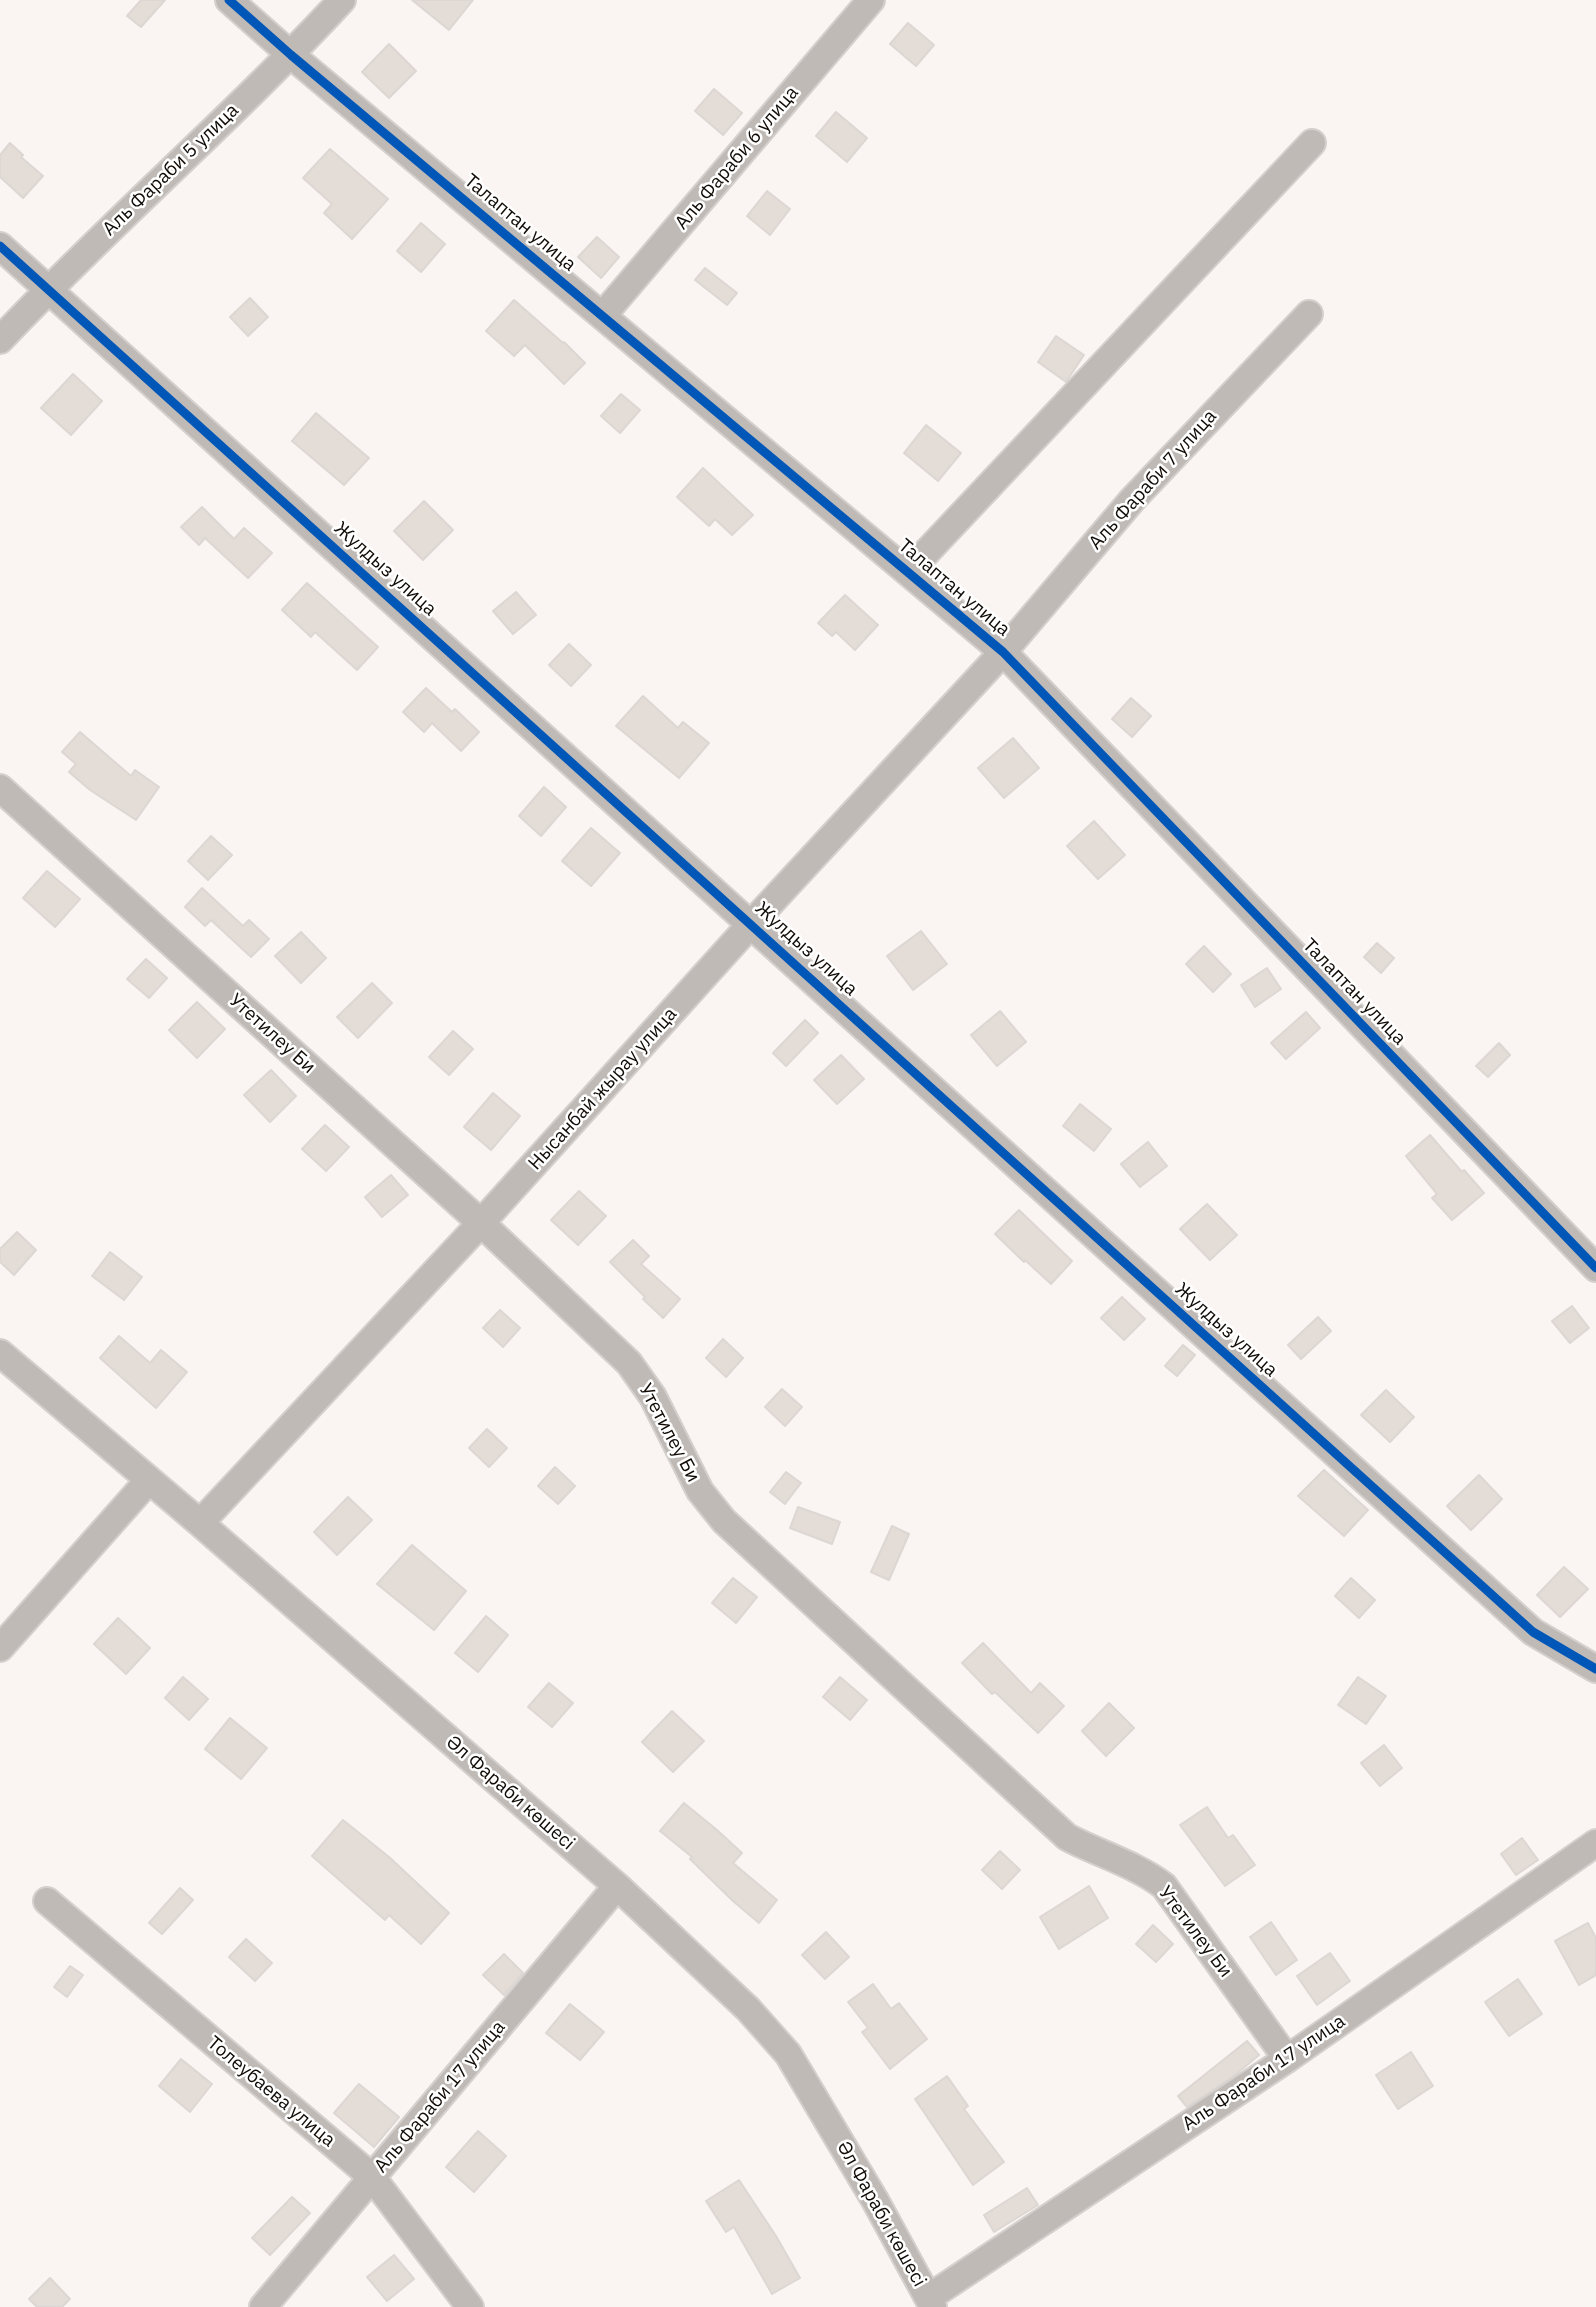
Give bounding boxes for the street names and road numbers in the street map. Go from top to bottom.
street label: Аль Фараби 6 улица [670,82,804,234]
street label: Аль Фараби 5 улица [98,99,244,241]
street label: Талаптан улица [460,170,580,276]
street label: Аль Фараби 7 улица [1084,406,1222,554]
street label: Жулдыз улица [329,517,441,621]
street label: Талаптан улица [894,535,1014,641]
street label: Жулдыз улица [750,897,862,1001]
street label: Талаптан улица [1298,934,1410,1050]
street label: Утетилеу Би [224,989,320,1079]
street label: Нысанбай жырау улица [524,1003,682,1175]
street label: Жулдыз улица [1170,1278,1282,1382]
street label: Утетилеу Би [634,1380,704,1486]
street label: Әл Фараби көшесі [441,1731,579,1855]
street label: Утетилеу Би [1153,1882,1237,1982]
street label: Аль Фараби 17 улица [1178,2010,1350,2136]
street label: Аль Фараби 17 улица [370,2016,510,2178]
street label: Толеубаева улица [202,2032,340,2152]
street label: Әл Фараби көшесі [832,2137,930,2291]

